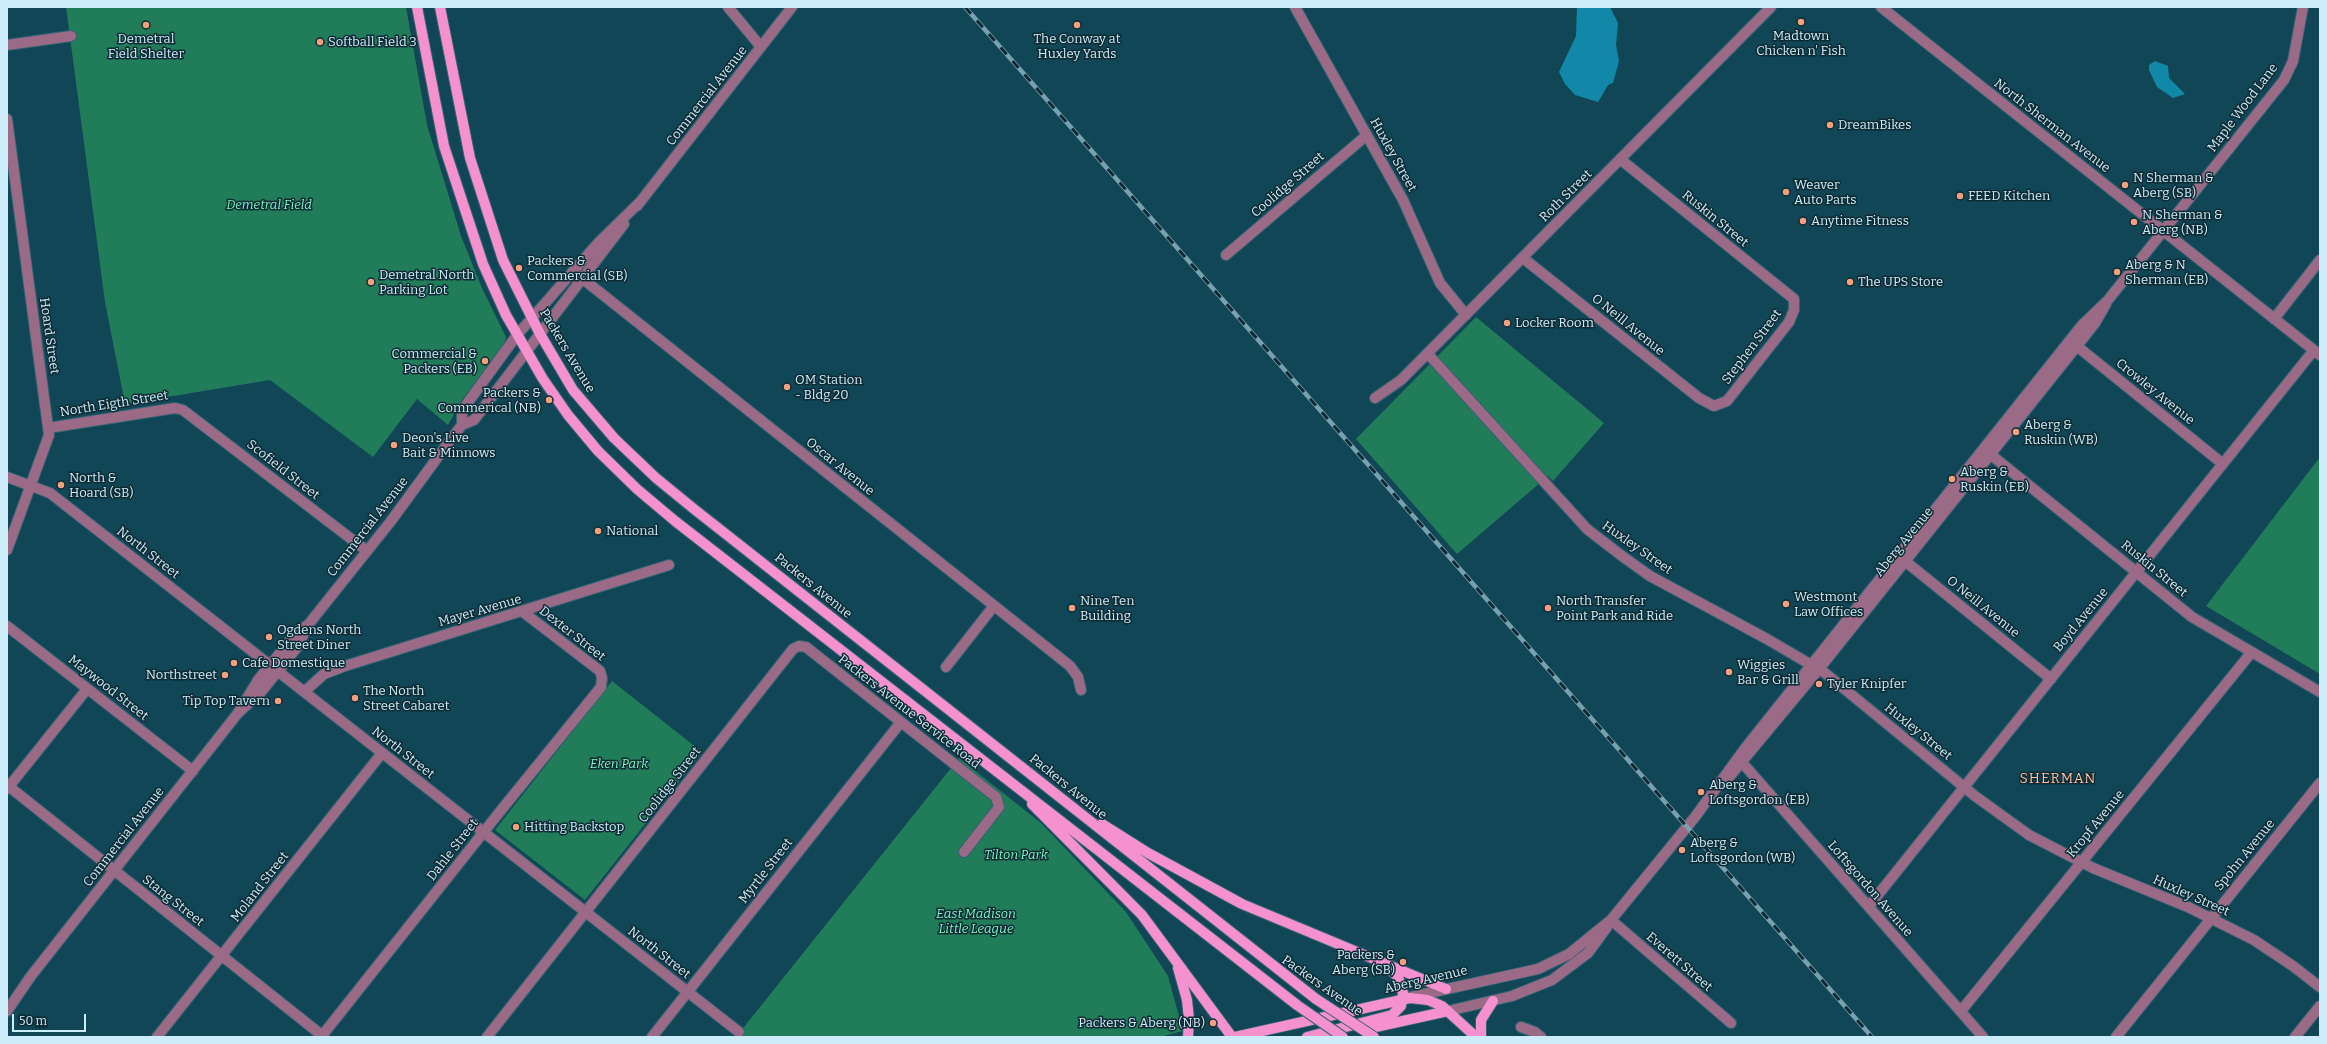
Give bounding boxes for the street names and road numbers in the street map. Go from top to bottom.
street label: Commercial Avenue [663,43,751,149]
street label: Maple Wood Lane [2205,61,2281,155]
street label: North Sherman Avenue [1991,76,2113,176]
street label: Huxley Street [1366,115,1420,195]
street label: Coolidge Street [1248,149,1328,221]
street label: Roth Street [1537,167,1595,225]
street label: Ruskin Street [1679,187,1751,251]
street label: O Neill Avenue [1588,291,1668,359]
street label: Hoard Street [36,297,62,375]
street label: Packers Avenue [536,306,598,396]
street label: Stephen Street [1719,306,1785,388]
street label: Crowley Avenue [2113,356,2197,428]
street label: North Eigth Street [59,388,169,420]
street label: Oscar Avenue [803,435,877,499]
street label: Scofield Street [244,437,322,503]
street label: Commercial Avenue [324,474,412,580]
street label: Aberg Avenue [1871,504,1937,580]
street label: Huxley Street [1599,518,1675,578]
street label: North Street [114,524,182,582]
street label: Ruskin Street [2118,537,2190,601]
street label: Packers Avenue [771,550,855,622]
street label: O Neill Avenue [1943,573,2023,641]
street label: Boyd Avenue [2050,585,2112,655]
street label: Mayer Avenue [437,592,523,630]
street label: Dexter Street [536,603,608,665]
street label: Maywood Street [65,652,151,724]
street label: Packers Avenue Service Road [835,652,983,772]
street label: Huxley Street [1881,700,1955,764]
street label: North Street [369,724,437,782]
street label: Coolidge Street [636,744,704,826]
street label: Packers Avenue [1026,751,1110,823]
street label: Commercial Avenue [80,784,168,890]
street label: Kropf Avenue [2064,787,2128,861]
street label: Dahle Street [424,816,482,884]
street label: Spohn Avenue [2211,816,2279,894]
street label: Myrtle Street [736,835,796,907]
street label: Loftsgordon Avenue [1824,838,1916,940]
street label: Moland Street [228,849,292,925]
street label: Stang Street [139,872,207,930]
street label: Huxley Street [2150,872,2232,920]
street label: North Street [625,924,693,982]
street label: Everett Street [1643,929,1715,995]
street label: Packers Avenue [1279,952,1365,1020]
street label: Aberg Avenue [1383,963,1469,997]

